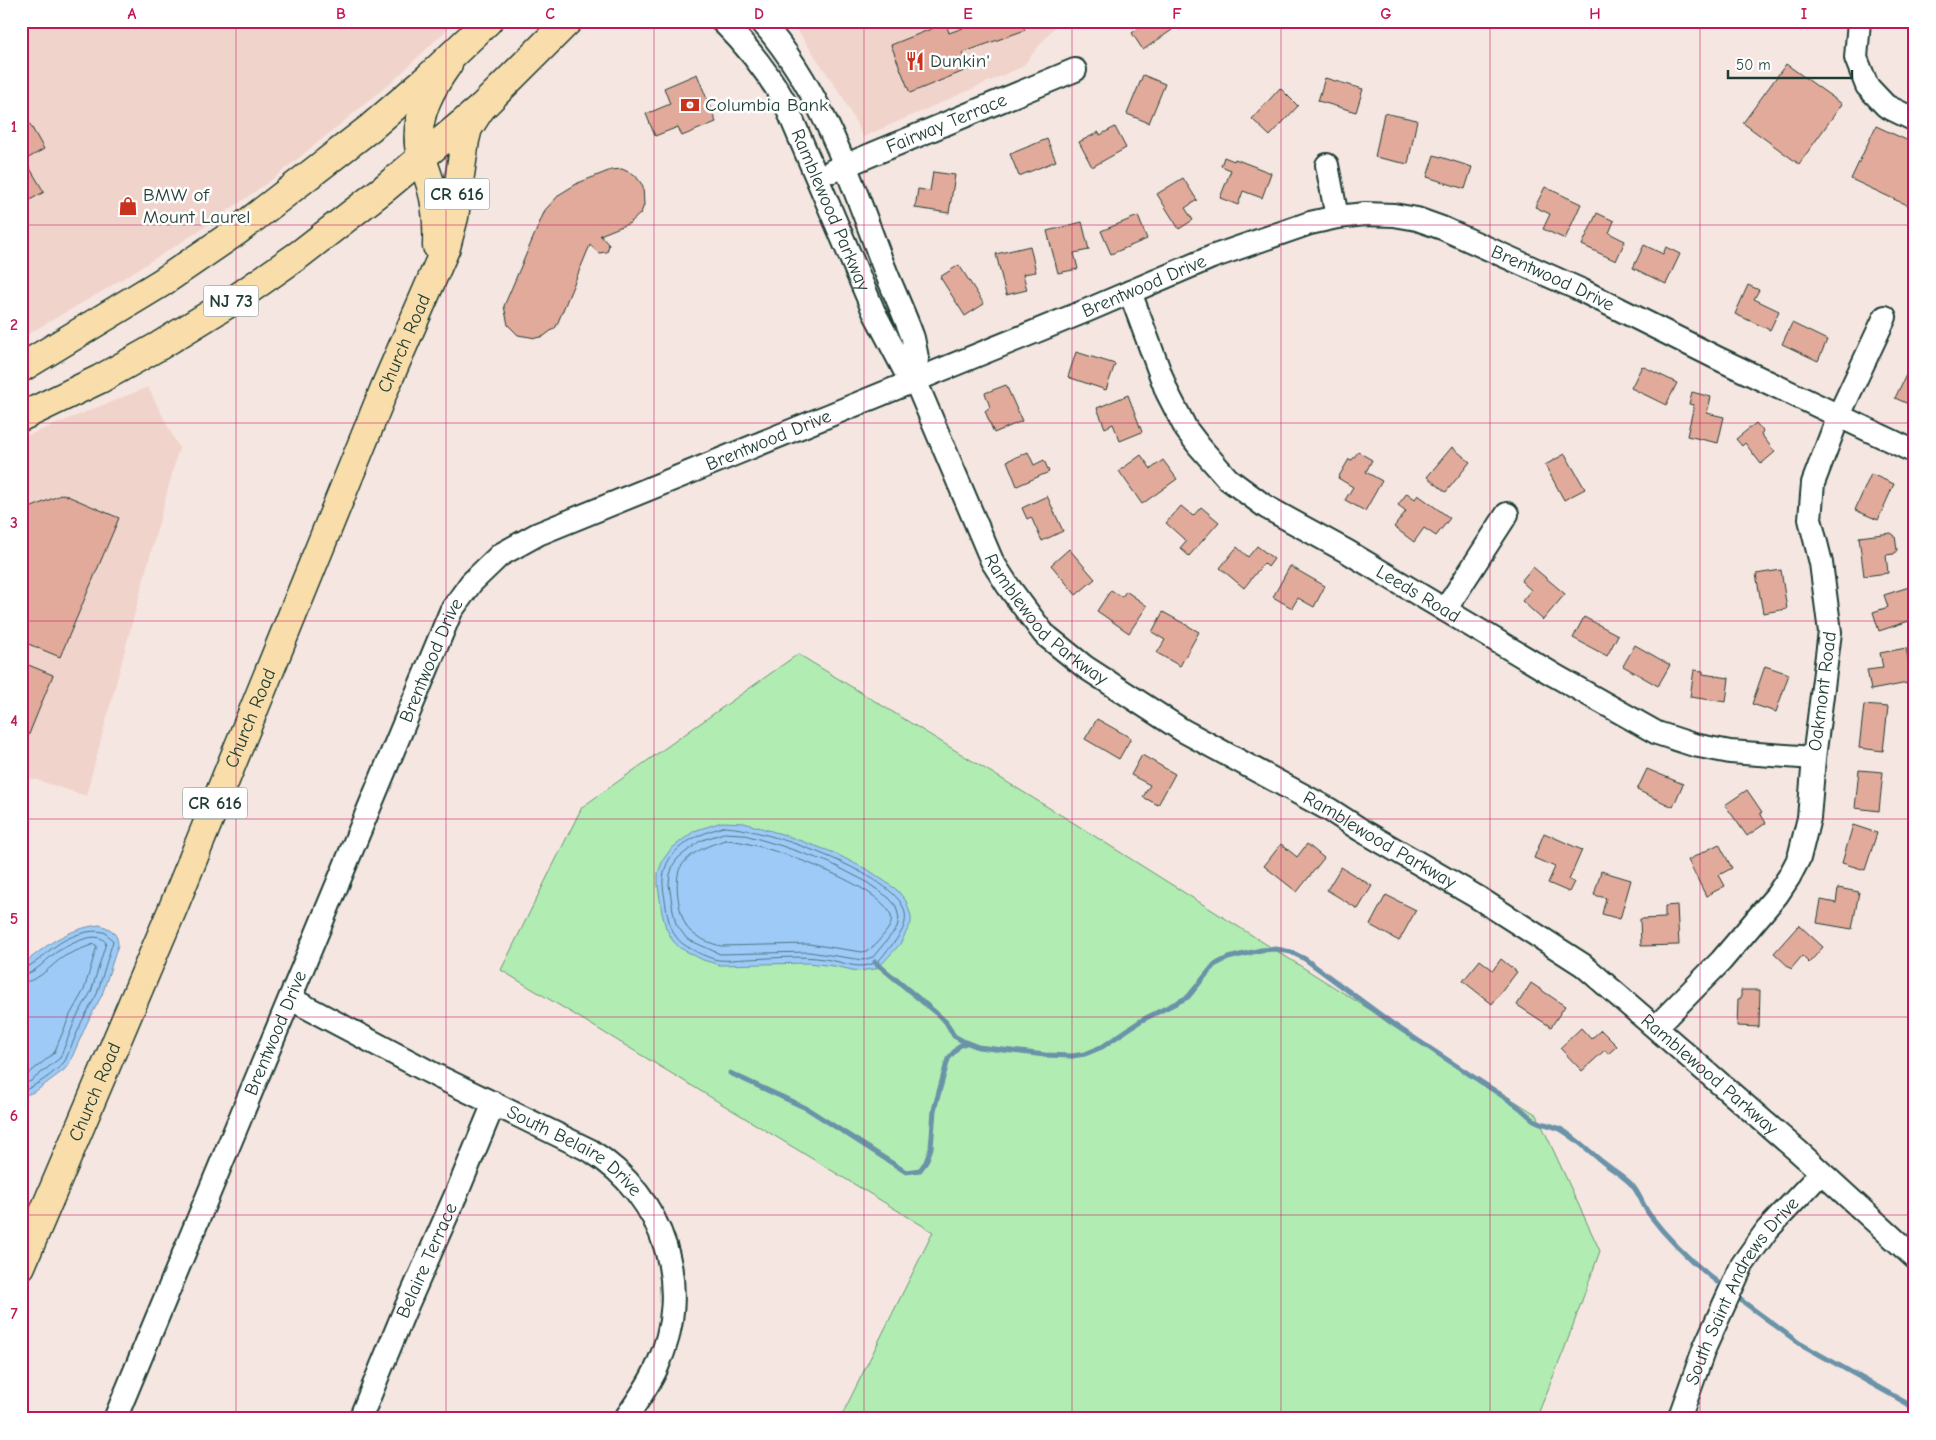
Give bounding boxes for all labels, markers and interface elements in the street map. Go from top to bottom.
text: A [128,5,137,23]
text: B [336,5,346,23]
text: C [545,5,555,23]
text: D [754,5,764,23]
text: E [963,5,973,23]
text: F [1172,5,1182,23]
text: G [1380,5,1392,23]
text: H [1589,5,1601,23]
text: I [1801,5,1807,23]
scale bar [1728,48,1852,80]
restaurant icon: Dunkin' [904,50,926,72]
place label: Dunkin' [930,50,990,72]
text: 50 m [1736,56,1771,74]
street label: Fairway Terrace [883,89,1010,158]
bank icon: Columbia Bank [679,94,701,116]
place label: Columbia Bank [705,94,829,116]
text: 1 [11,118,17,136]
street label: Ramblewood Parkway [786,126,875,295]
road number: CR 616 [424,178,490,210]
place label: BMW of Mount Laurel [143,184,251,228]
shop icon: BMW of Mount Laurel [117,195,139,217]
street label: Brentwood Drive [1488,240,1618,316]
street label: Brentwood Drive [1079,250,1209,322]
road number: NJ 73 [204,286,258,316]
street label: Church Road [373,291,435,396]
text: 2 [10,316,18,334]
street label: Brentwood Drive [703,405,834,475]
text: 3 [10,514,18,532]
street label: Ramblewood Parkway [979,551,1112,690]
street label: Leeds Road [1372,560,1464,627]
street label: Brentwood Drive [395,594,468,726]
street label: Oakmont Road [1804,630,1841,752]
street label: Church Road [220,665,280,771]
text: 4 [10,712,18,730]
street label: Ramblewood Parkway [1299,787,1461,894]
road number: CR 616 [182,788,248,818]
text: 5 [10,910,18,928]
street label: Brentwood Drive [240,967,311,1099]
street label: Ramblewood Parkway [1637,1009,1783,1140]
street label: Church Road [64,1039,126,1145]
street label: South Belaire Drive [503,1101,646,1200]
text: 6 [10,1107,18,1125]
street label: South Saint Andrews Drive [1681,1192,1804,1388]
street label: Belaire Terrace [392,1199,462,1322]
text: 7 [10,1305,18,1323]

